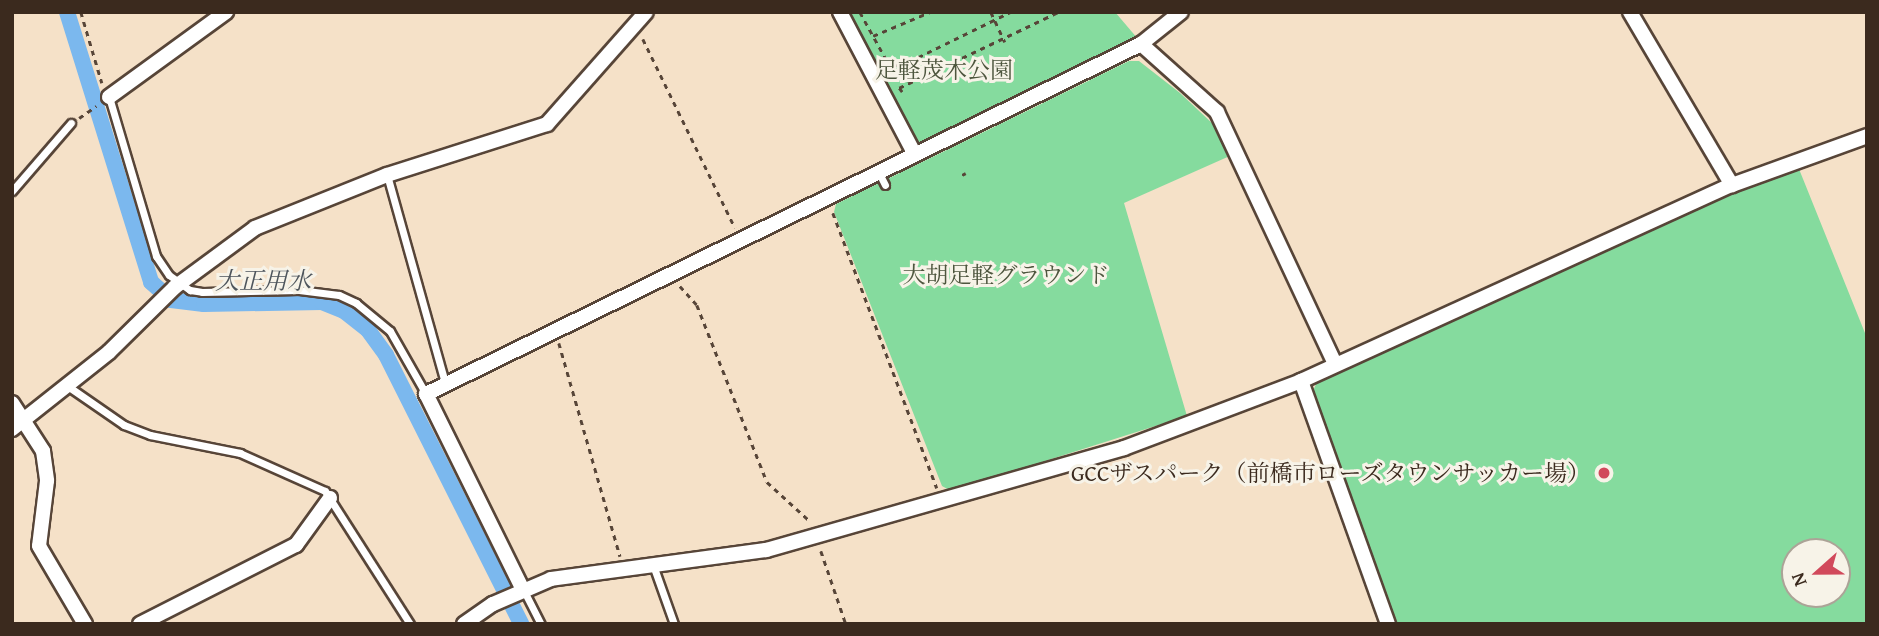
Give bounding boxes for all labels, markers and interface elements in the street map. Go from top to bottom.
park label: 足軽茂木公園 [875,56,1013,84]
park label: 大胡足軽グラウンド [903,261,1109,289]
water label: 大正用水 [215,267,311,295]
place label: GCCザスパーク（前橋市ローズタウンサッカー場） [1068,459,1590,487]
marker: GCCザスパーク（前橋市ローズタウンサッカー場） [1596,465,1612,481]
north arrow [1781,538,1851,608]
text: N [1783,569,1814,591]

